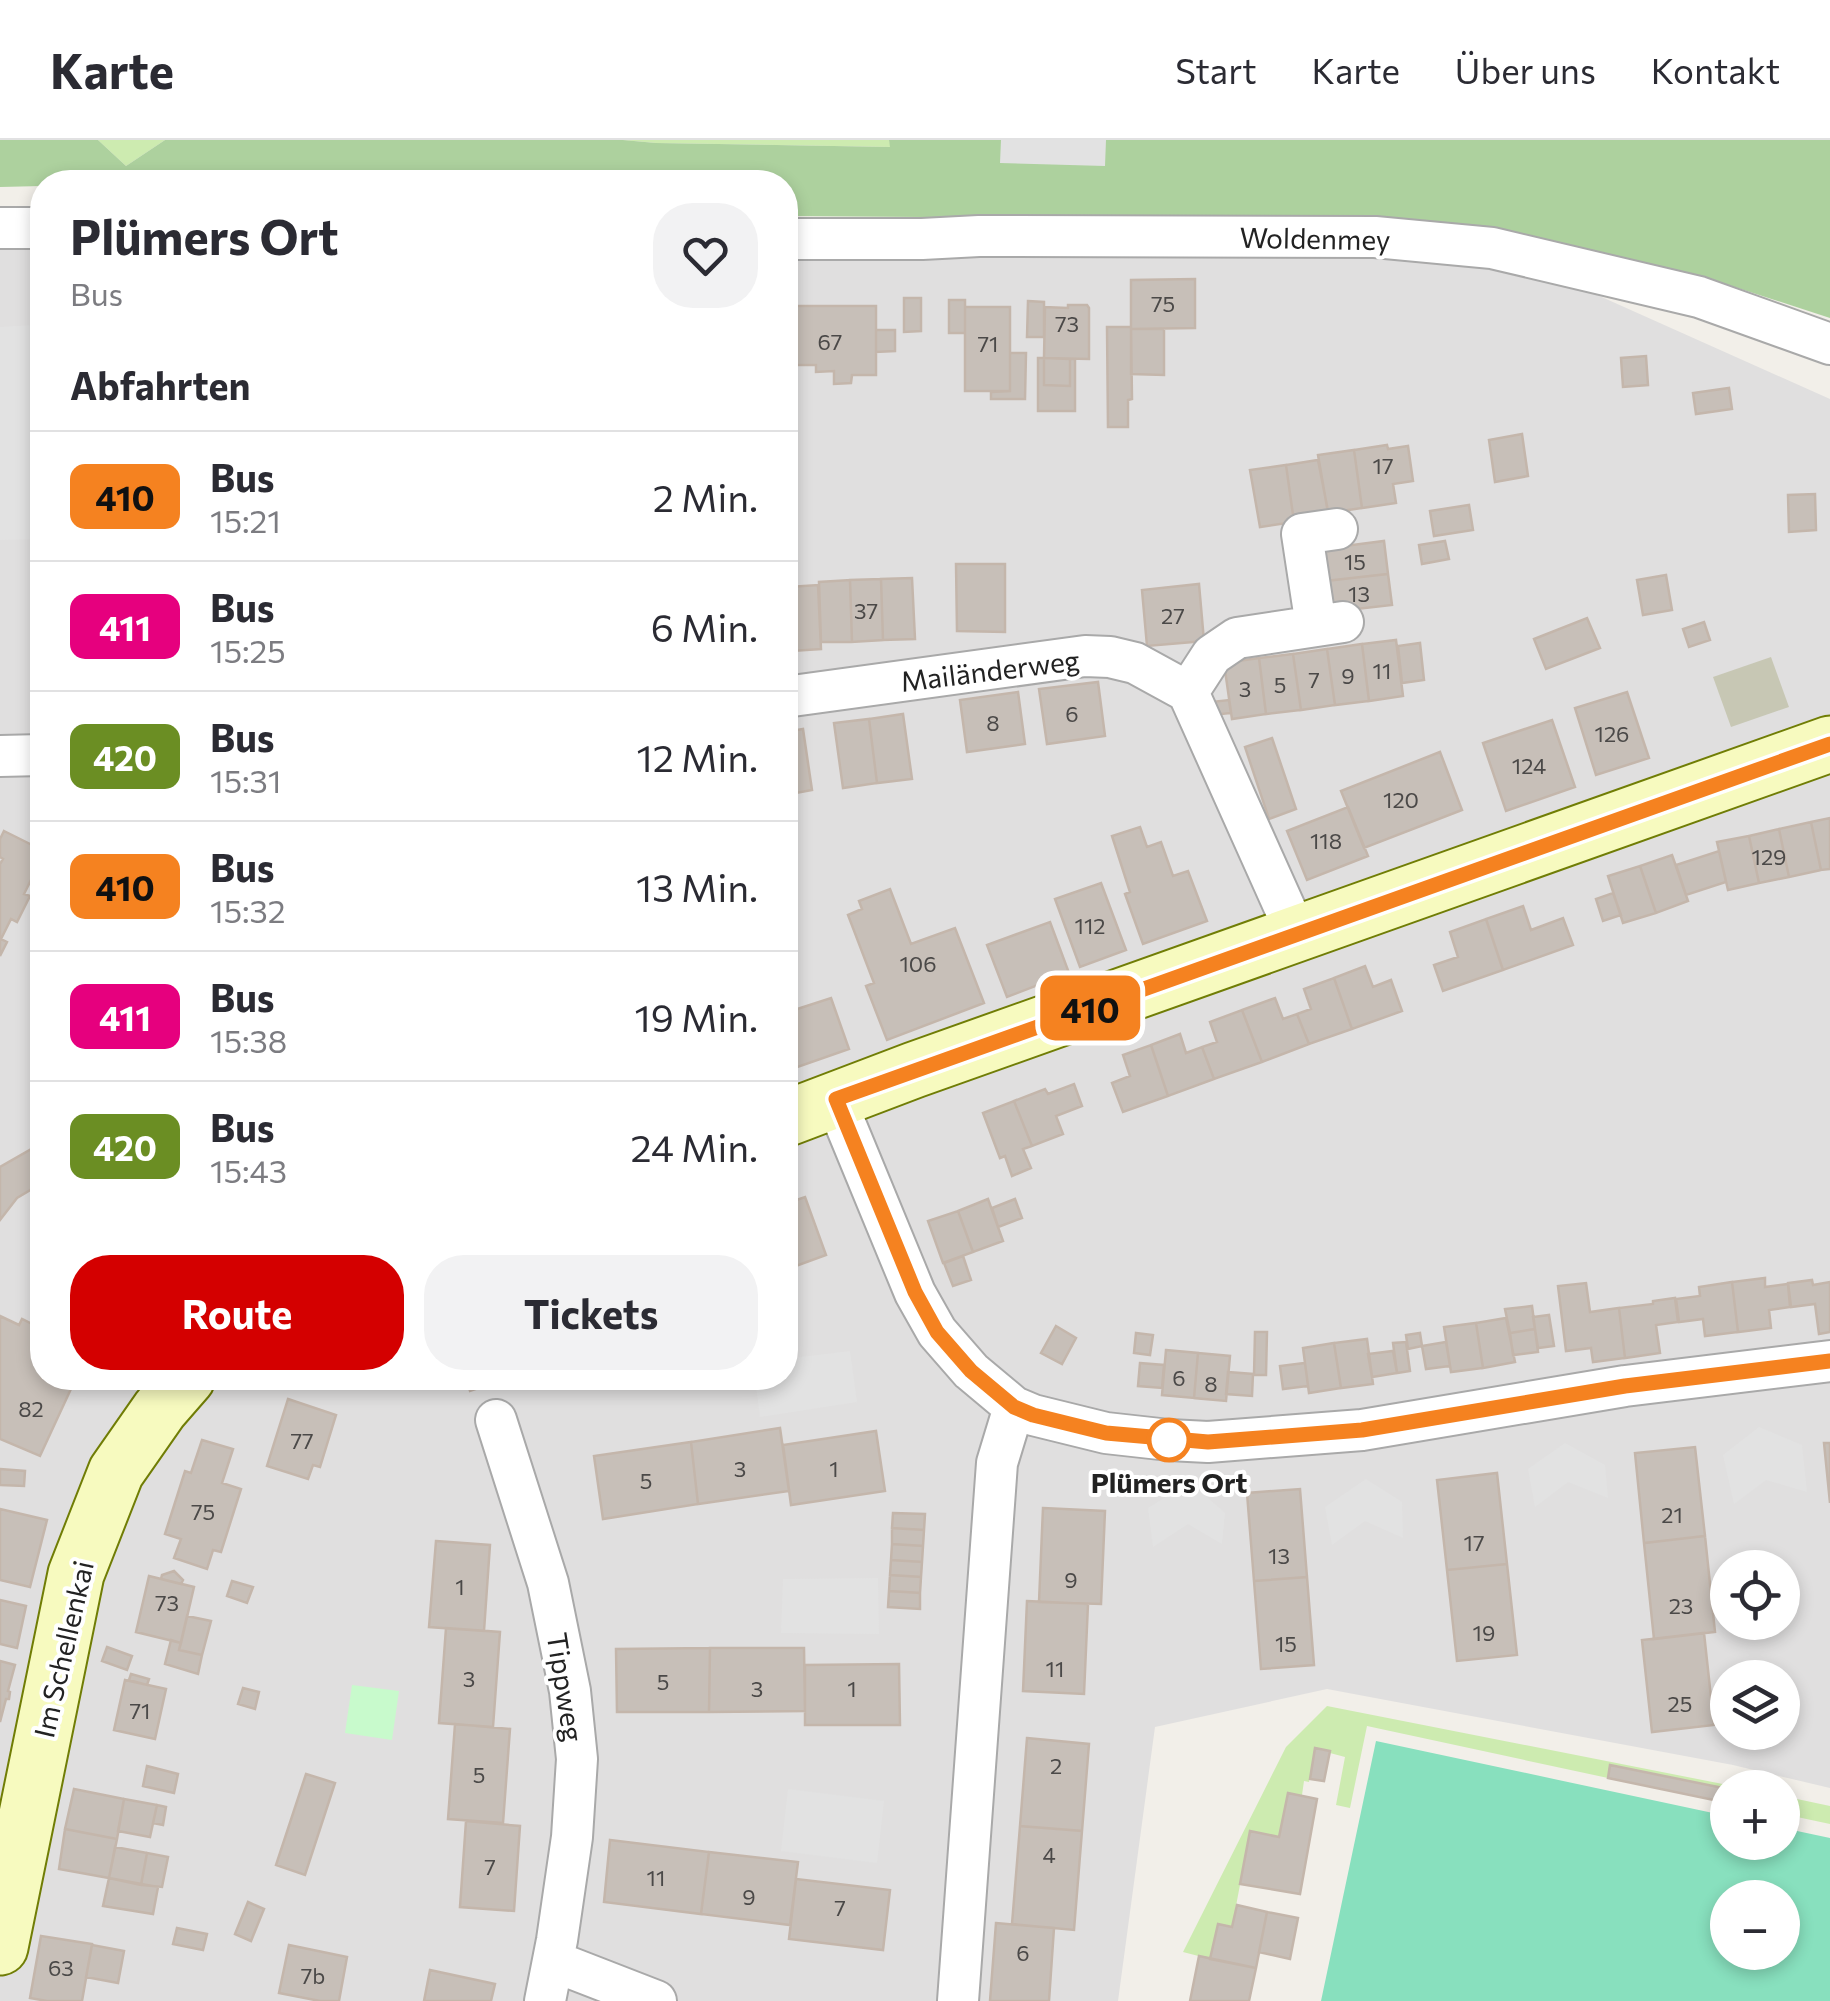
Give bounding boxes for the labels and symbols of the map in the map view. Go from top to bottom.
street label: Woldenmey [1239,220,1391,256]
house number: 75 [1151,290,1175,317]
house number: 73 [1055,310,1079,337]
house number: 67 [818,328,842,355]
house number: 71 [977,330,999,357]
house number: 17 [1372,452,1394,479]
house number: 15 [1344,548,1366,575]
house number: 13 [1348,580,1370,607]
house number: 37 [854,597,878,624]
house number: 27 [1161,602,1185,629]
street label: Mailänderweg [899,642,1081,698]
house number: 11 [1373,657,1391,684]
house number: 9 [1341,662,1355,689]
house number: 7 [1308,666,1320,693]
house number: 5 [1274,671,1286,698]
house number: 3 [1239,675,1251,702]
house number: 6 [1065,700,1079,727]
house number: 8 [986,709,1000,736]
house number: 126 [1595,720,1629,747]
house number: 124 [1512,752,1546,779]
house number: 120 [1383,786,1419,813]
house number: 118 [1310,827,1342,854]
house number: 129 [1752,843,1786,870]
house number: 112 [1074,912,1106,939]
house number: 106 [899,950,937,977]
line badge: 410 [1032,976,1148,1040]
house number: 6 [1172,1364,1186,1391]
house number: 8 [1204,1370,1218,1397]
house number: 82 [18,1395,44,1422]
marker: Plümers Ort [1148,1419,1190,1461]
house number: 77 [290,1427,314,1454]
house number: 3 [734,1455,746,1482]
house number: 1 [829,1455,839,1482]
place label: Plümers Ort [1091,1465,1248,1499]
house number: 5 [640,1467,652,1494]
house number: 75 [191,1498,215,1525]
house number: 21 [1661,1501,1683,1528]
house number: 17 [1463,1529,1485,1556]
house number: 13 [1268,1542,1290,1569]
street label: Im Schellenkai [26,1557,100,1741]
house number: 9 [1064,1566,1078,1593]
house number: 1 [455,1573,465,1600]
house number: 73 [155,1589,179,1616]
house number: 23 [1669,1592,1693,1619]
house number: 19 [1473,1619,1495,1646]
street label: Tippweg [541,1630,591,1744]
house number: 15 [1275,1630,1297,1657]
house number: 11 [1046,1655,1064,1682]
house number: 3 [463,1665,475,1692]
house number: 5 [657,1668,669,1695]
house number: 3 [751,1675,763,1702]
house number: 1 [847,1675,857,1702]
house number: 25 [1668,1690,1692,1717]
house number: 71 [129,1697,151,1724]
house number: 2 [1050,1752,1062,1779]
house number: 5 [473,1761,485,1788]
house number: 4 [1042,1841,1056,1868]
house number: 7 [484,1853,496,1880]
house number: 11 [647,1864,665,1891]
house number: 9 [742,1883,756,1910]
house number: 7 [834,1894,846,1921]
house number: 6 [1016,1939,1030,1966]
house number: 63 [48,1954,74,1981]
house number: 7b [301,1962,325,1989]

